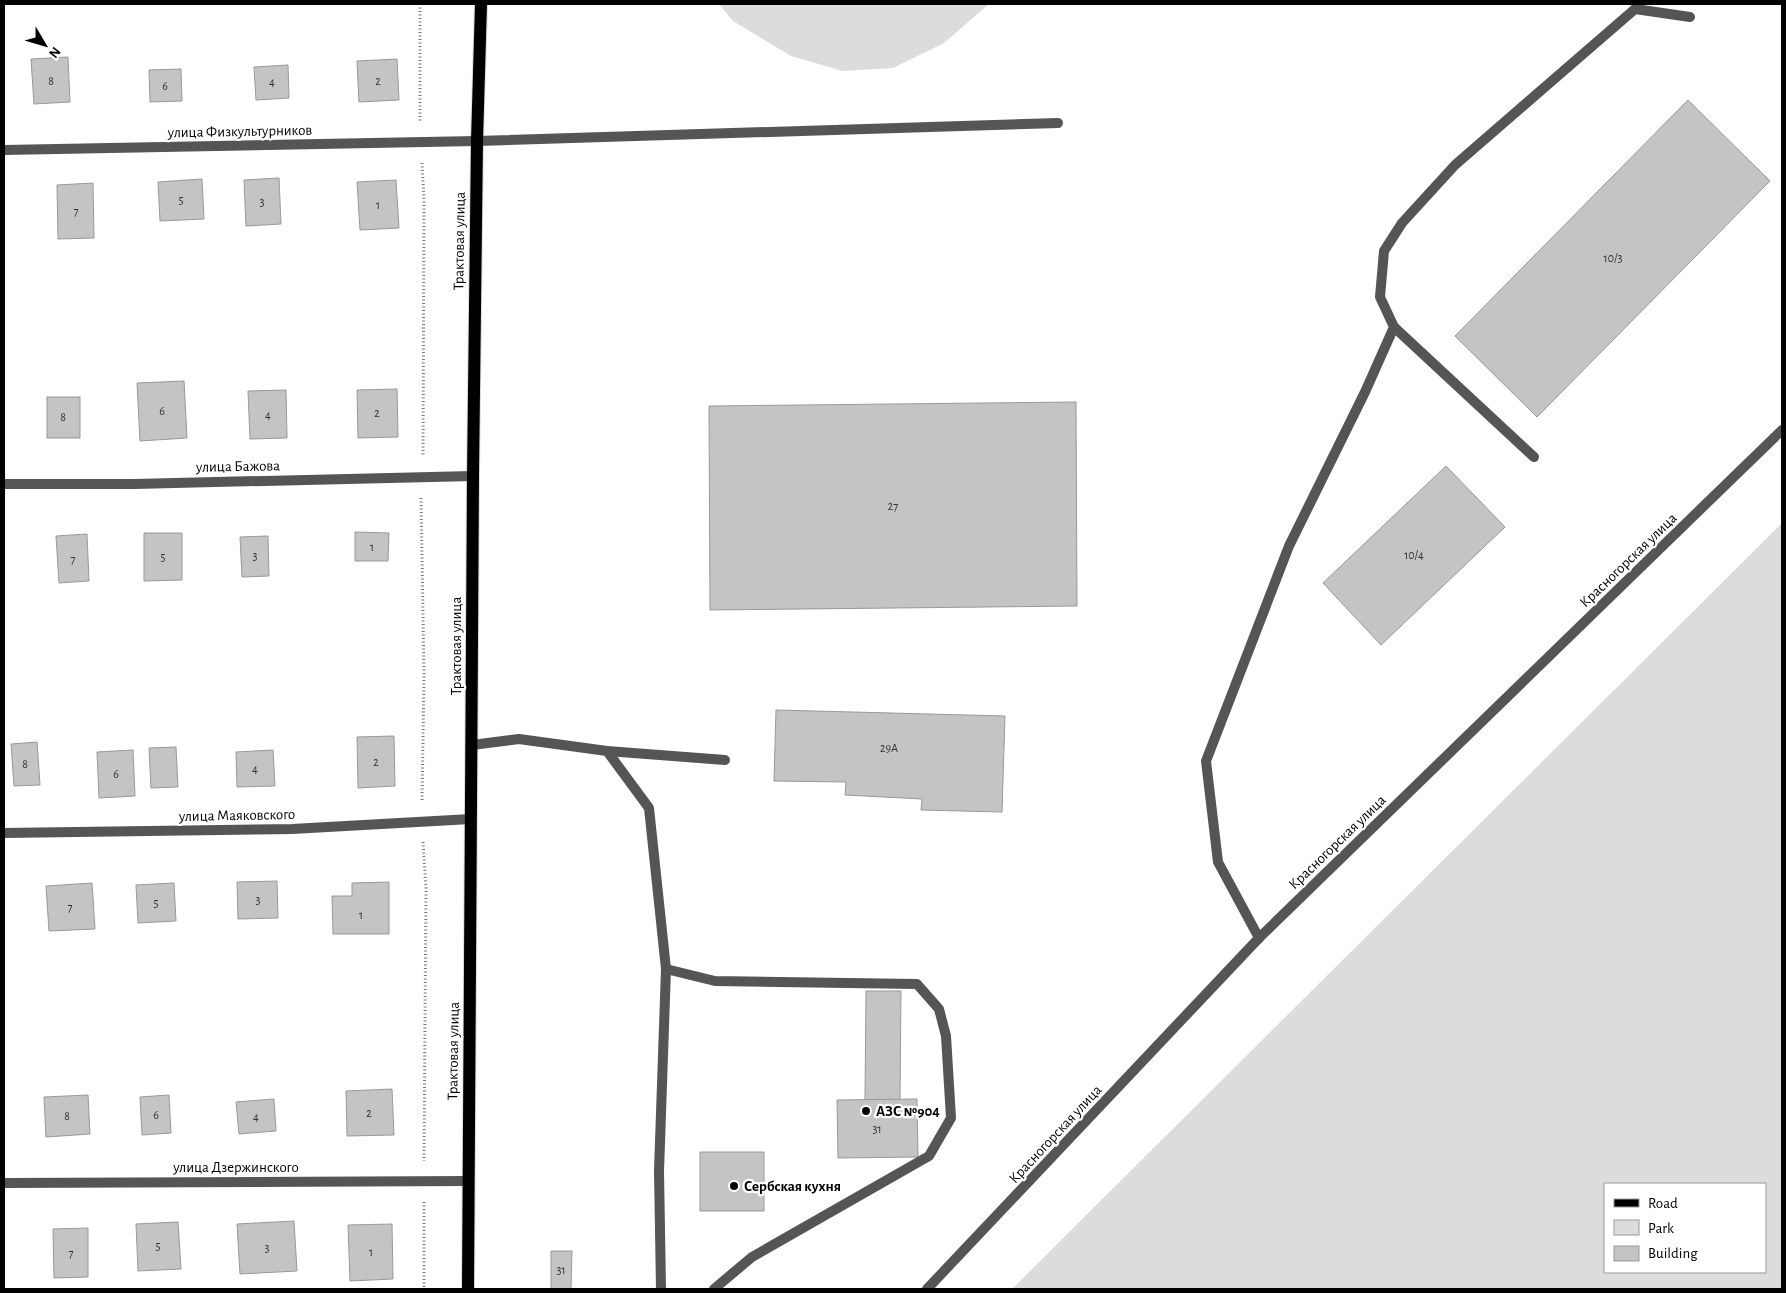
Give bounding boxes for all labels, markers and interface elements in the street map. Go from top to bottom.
north arrow [20,20,70,70]
text: N [46,44,63,61]
house number: 8 [48,75,54,87]
house number: 2 [375,75,381,87]
house number: 4 [269,76,275,88]
house number: 6 [162,80,168,92]
street label: улица Физкультурников [167,123,312,140]
street label: Трактовая улица [451,191,468,290]
house number: 5 [178,194,184,206]
house number: 3 [260,196,265,208]
house number: 1 [376,199,380,211]
house number: 7 [73,205,79,217]
house number: 10/3 [1604,252,1622,264]
house number: 6 [159,405,165,417]
house number: 2 [374,407,380,419]
house number: 4 [265,409,271,421]
house number: 8 [60,411,66,423]
street label: улица Бажова [195,458,280,475]
house number: 27 [888,500,898,512]
street label: Красногорская улица [1577,510,1680,610]
house number: 1 [370,541,374,553]
house number: 10/4 [1404,549,1424,561]
house number: 3 [253,550,258,562]
house number: 5 [160,551,166,563]
house number: 7 [70,553,76,565]
street label: Трактовая улица [449,597,464,695]
house number: 29А [880,742,898,754]
house number: 2 [373,756,379,768]
house number: 8 [22,758,28,770]
house number: 4 [252,763,258,775]
house number: 6 [113,768,119,780]
street label: Красногорская улица [1286,792,1389,892]
street label: улица Маяковского [178,807,295,824]
house number: 3 [256,894,261,906]
house number: 5 [153,897,159,909]
house number: 7 [67,901,73,913]
house number: 1 [359,909,363,921]
street label: Трактовая улица [445,1001,462,1100]
street label: Красногорская улица [1006,1082,1105,1186]
place label: АЗС №904 [876,1104,940,1119]
marker: АЗС №904 [860,1105,872,1117]
house number: 2 [366,1107,372,1119]
house number: 6 [153,1109,159,1121]
house number: 8 [64,1110,70,1122]
house number: 4 [253,1111,259,1123]
house number: 31 [872,1123,882,1135]
street label: улица Дзержинского [172,1160,299,1175]
place label: Сербская кухня [744,1179,841,1194]
marker: Сербская кухня [728,1180,740,1192]
legend [1604,1183,1766,1273]
text: Road [1648,1196,1678,1211]
text: Park [1648,1221,1674,1236]
house number: 5 [155,1240,161,1252]
house number: 3 [265,1242,270,1254]
house number: 1 [369,1246,373,1258]
text: Building [1648,1246,1698,1261]
house number: 7 [68,1247,74,1259]
house number: 31 [556,1264,566,1276]

